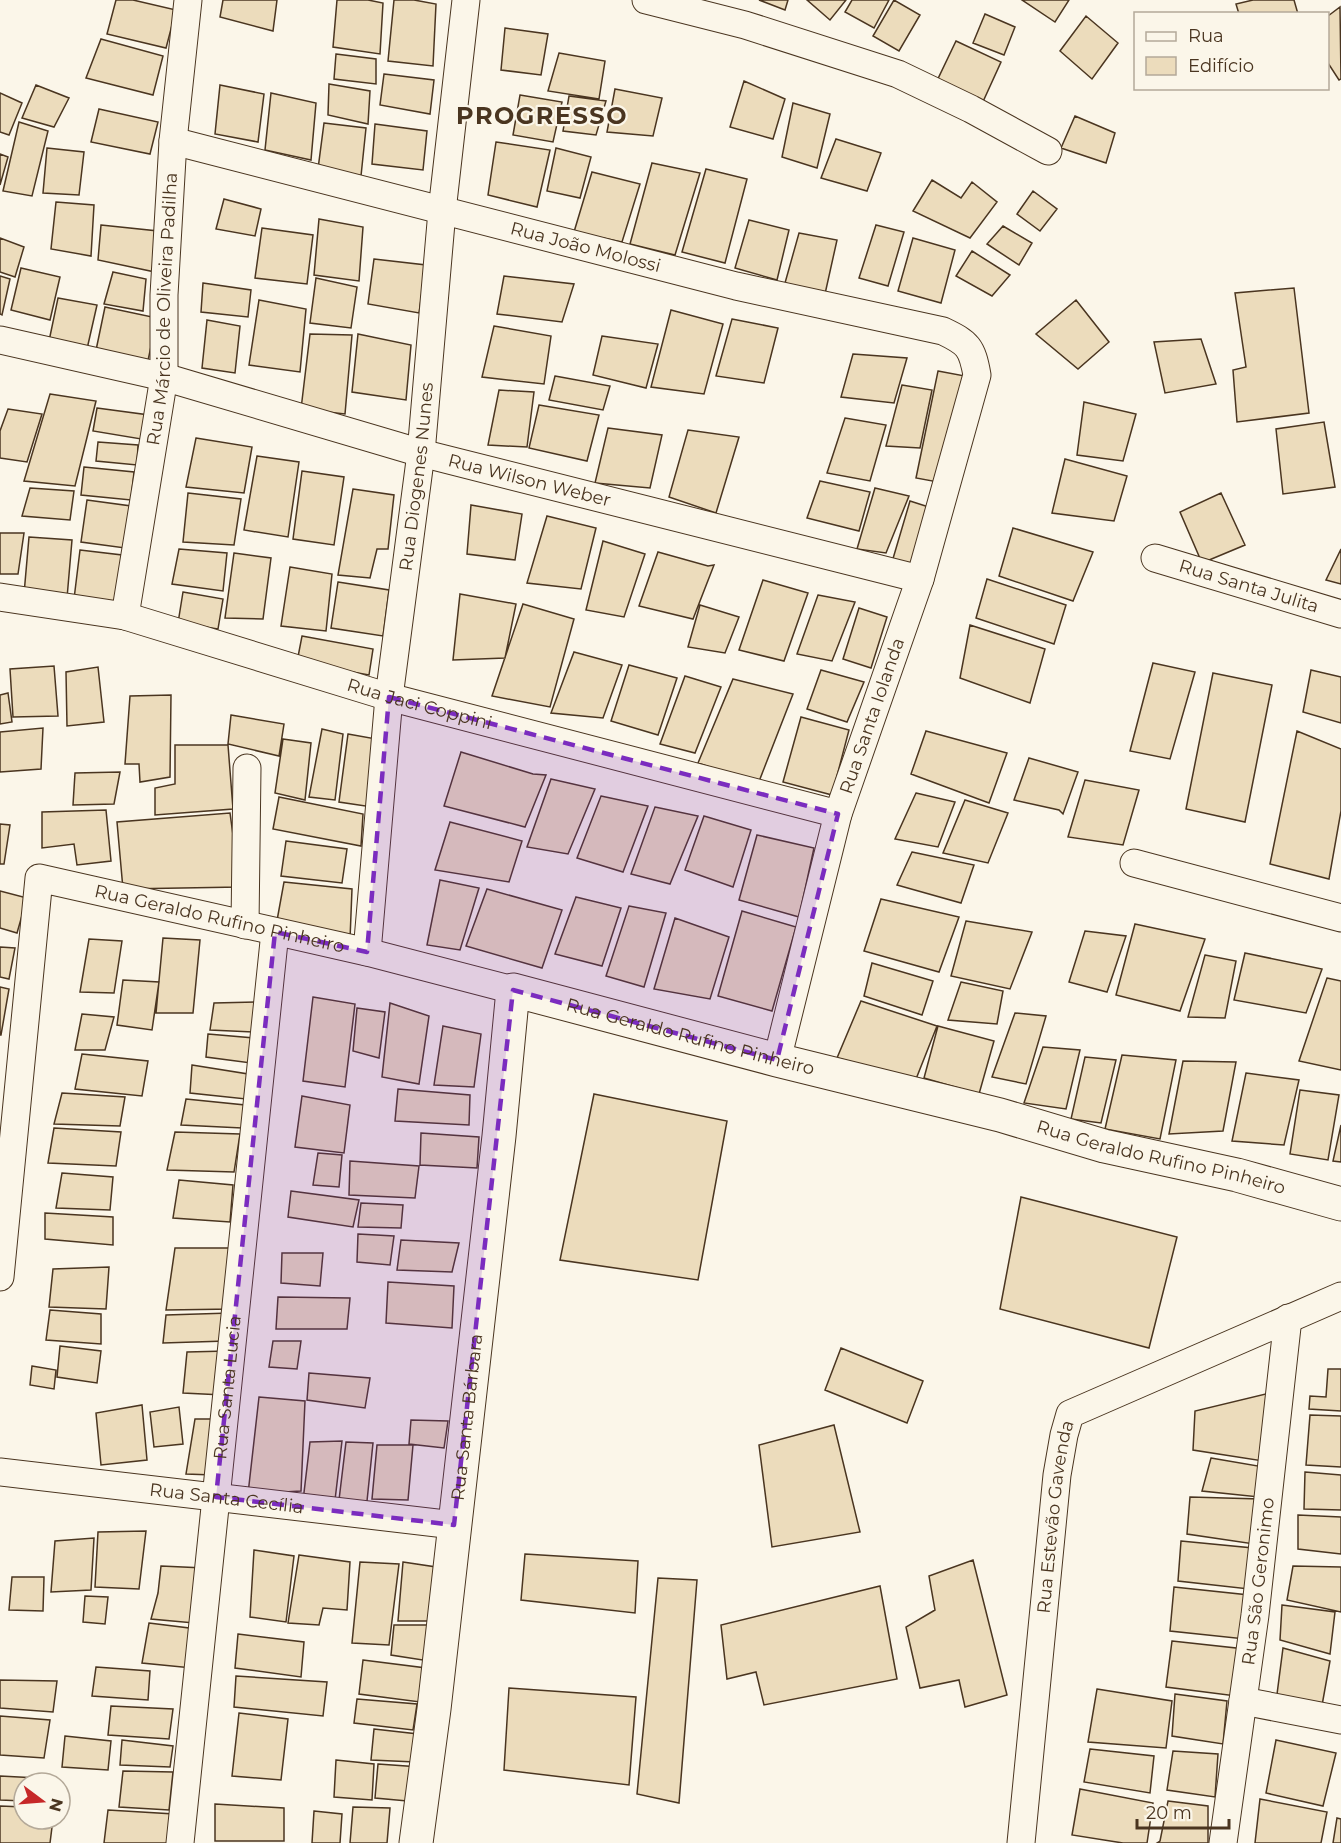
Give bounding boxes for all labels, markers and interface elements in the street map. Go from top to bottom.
legend [1134,12,1329,90]
text: Rua [1188,25,1224,47]
text: Edifício [1188,55,1254,77]
district label: PROGRESSO [456,101,628,130]
street label: Rua Márcio de Oliveira Padilha [142,172,182,447]
street label: Rua João Molossi [508,217,663,277]
street label: Rua Diogenes Nunes [395,381,438,572]
street label: Rua Wilson Weber [446,449,613,512]
street label: Rua Santa Julita [1176,555,1321,618]
street label: Rua Santa Iolanda [835,635,909,797]
street label: Rua Jaci Coppini [344,674,495,734]
street label: Rua Geraldo Rufino Pinheiro [92,880,347,958]
street label: Rua Geraldo Rufino Pinheiro [564,994,817,1080]
street label: Rua Geraldo Rufino Pinheiro [1034,1116,1288,1199]
street label: Rua Santa Lucia [209,1314,246,1461]
street label: Rua Santa Bárbara [447,1332,488,1502]
street label: Rua Estevão Gavenda [1033,1418,1079,1614]
street label: Rua Santa Cecília [148,1479,305,1518]
street label: Rua São Geronimo [1237,1496,1279,1667]
north arrow [12,1771,72,1831]
scale bar [1137,1792,1228,1830]
text: N [45,1796,67,1814]
text: 20 m [1146,1802,1192,1824]

